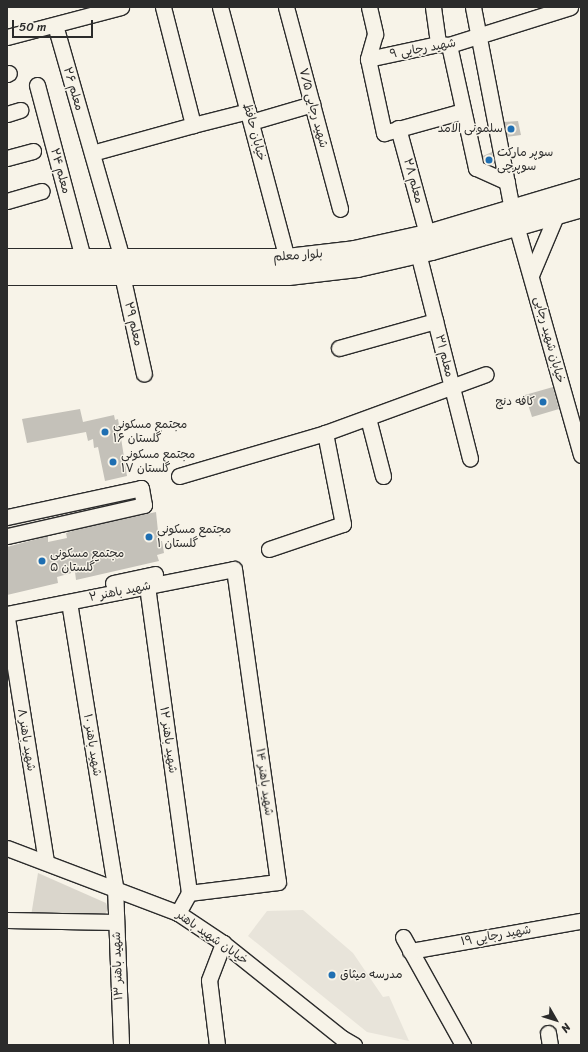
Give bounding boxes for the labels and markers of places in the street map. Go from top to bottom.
place label: سلمونی الامد [438,122,503,136]
marker: سلمونی الامد [506,124,516,134]
place label: سوپر مارکت سوپرچی [497,146,553,174]
marker: سوپر مارکت سوپرچی [484,155,494,165]
place label: کافه دنج [495,395,535,409]
marker: کافه دنج [538,397,548,407]
place label: مجتمع مسکونی گلستان ۱۶ [113,418,187,446]
marker: مجتمع مسکونی گلستان ۱۶ [100,427,110,437]
place label: مجتمع مسکونی گلستان ۱۷ [121,448,195,476]
marker: مجتمع مسکونی گلستان ۱۷ [108,457,118,467]
place label: مجتمع مسکونی گلستان ۱ [157,523,231,551]
marker: مجتمع مسکونی گلستان ۱ [144,532,154,542]
place label: مجتمع مسکونی گلستان ۵ [50,547,124,575]
marker: مجتمع مسکونی گلستان ۵ [37,556,47,566]
place label: مدرسه میثاق [340,968,403,982]
marker: مدرسه میثاق [327,970,337,980]

